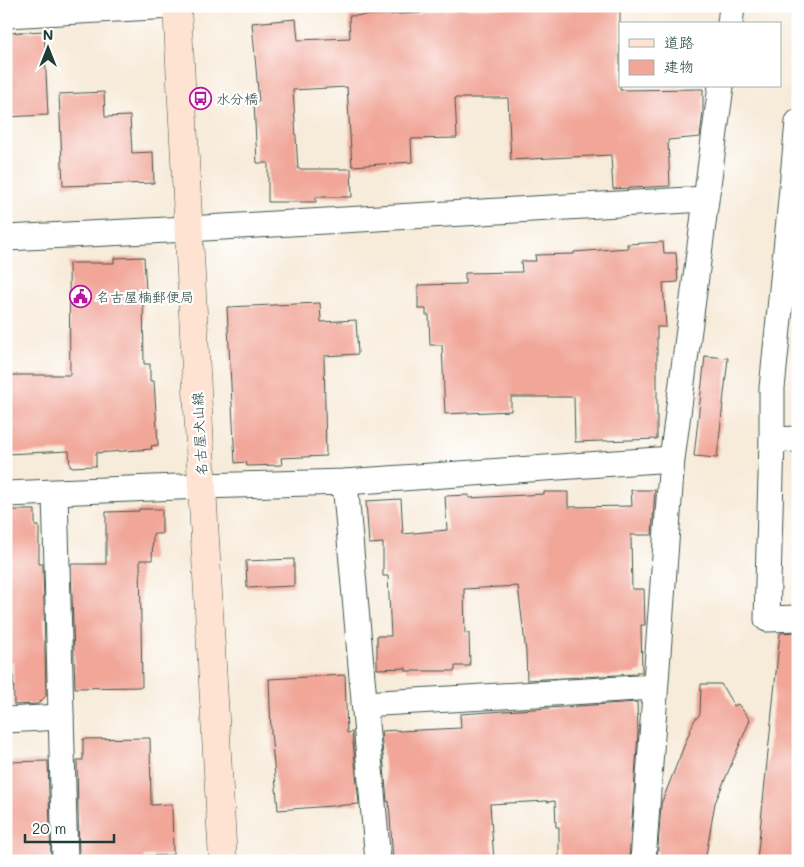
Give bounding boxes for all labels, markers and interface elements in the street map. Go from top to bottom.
north arrow [22,22,72,72]
legend [619,22,782,88]
text: N [43,25,53,44]
text: 道路 [664,32,694,52]
text: 建物 [664,56,694,76]
bus stop icon: 水分橋 [188,86,212,110]
place label: 水分橋 [216,89,258,108]
public building icon: 名古屋楠郵便局 [68,284,92,308]
place label: 名古屋楠郵便局 [96,287,194,306]
street label: 名古屋犬山線 [187,392,211,476]
scale bar [25,812,114,844]
text: 20 m [32,818,66,838]

